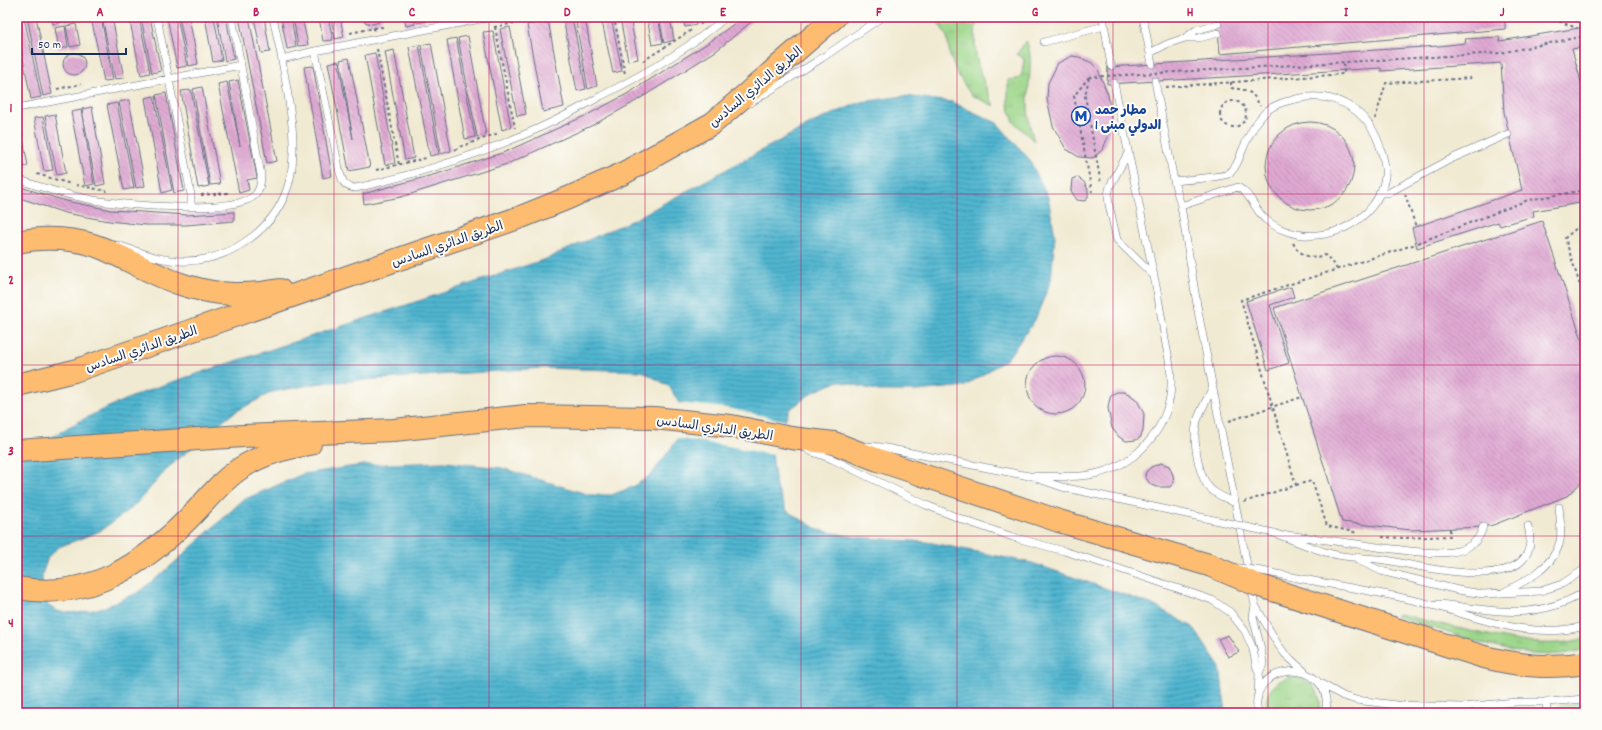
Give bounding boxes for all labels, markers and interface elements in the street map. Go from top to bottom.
text: A [96,4,104,23]
text: B [253,4,259,23]
text: C [409,4,416,23]
text: D [564,4,571,23]
text: E [720,4,727,23]
text: F [876,4,882,23]
text: G [1032,4,1039,23]
text: H [1187,4,1194,23]
text: I [1344,4,1349,23]
text: J [1500,4,1505,23]
scale bar [32,30,126,56]
text: 50 m [38,37,61,54]
street label: الطريق الدائري السادس [706,43,808,133]
text: 1 [10,100,13,119]
place label: مطار حمد الدولي مبنى 1 [1095,102,1161,137]
metro station icon: مطار حمد الدولي مبنى 1 [1070,105,1092,127]
street label: الطريق الدائري السادس [389,217,506,273]
text: 2 [8,272,14,291]
street label: الطريق الدائري السادس [83,322,200,378]
street label: الطريق الدائري السادس [655,412,774,447]
text: 3 [8,443,14,462]
text: 4 [8,615,14,634]

